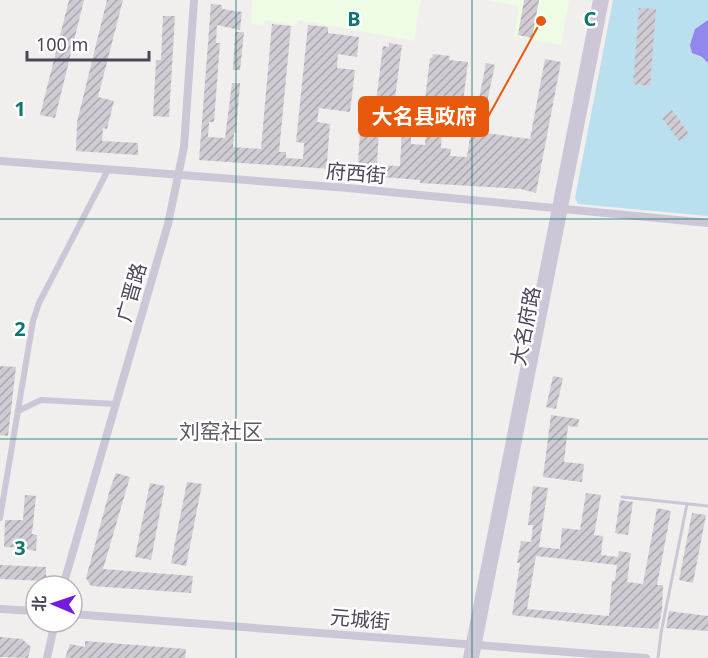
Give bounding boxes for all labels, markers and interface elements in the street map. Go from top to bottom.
text: B [347,5,361,32]
text: C [584,5,597,32]
scale bar [27,24,148,62]
text: 100 m [36,32,88,56]
text: 1 [14,95,26,122]
callout: 大名县政府 [359,97,488,136]
text: 大名县政府 [372,102,477,130]
street label: 府西街 [325,157,387,189]
street label: 广晋路 [110,259,152,325]
street label: 大名府路 [504,284,546,368]
text: 2 [14,315,26,342]
district label: 刘窑社区 [179,417,263,445]
text: 3 [14,534,26,561]
north arrow [24,574,84,634]
text: 北 [28,595,50,612]
street label: 元城街 [329,603,391,635]

